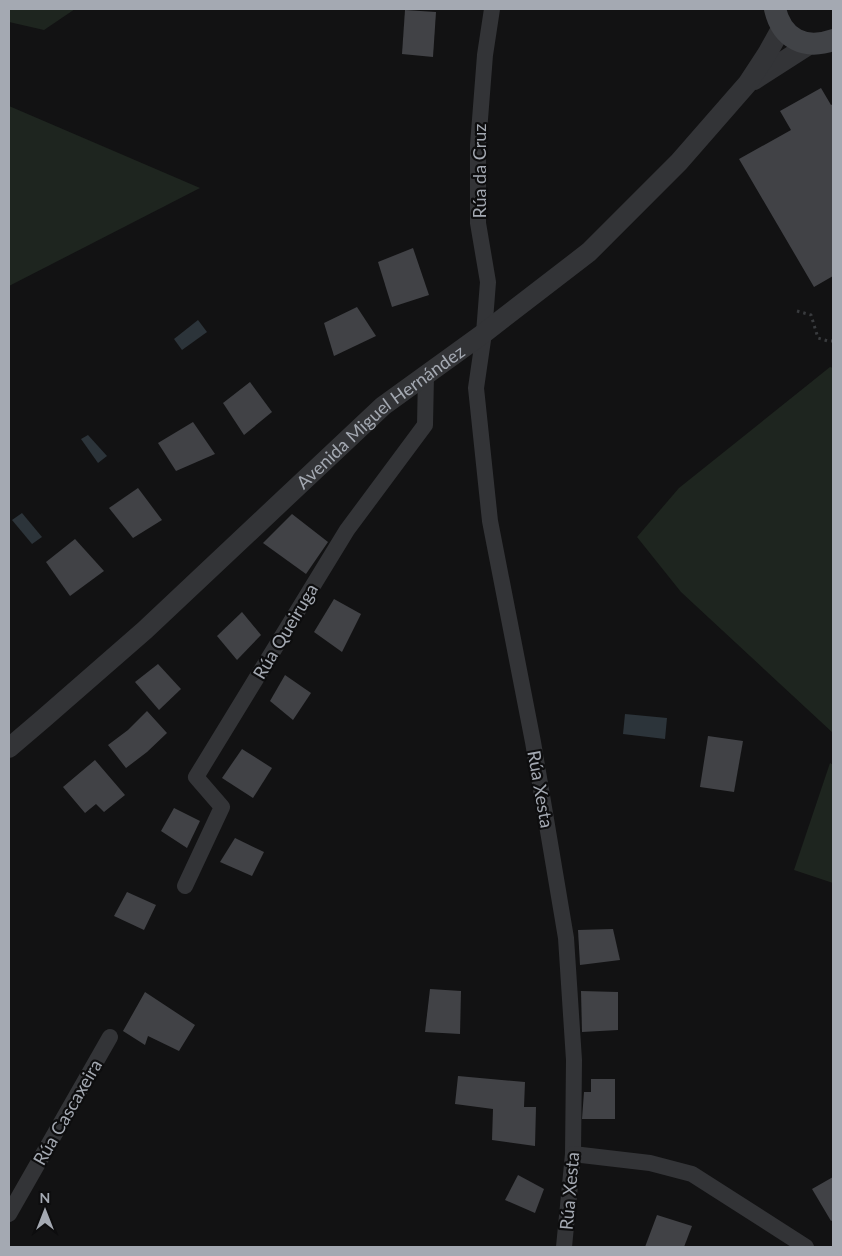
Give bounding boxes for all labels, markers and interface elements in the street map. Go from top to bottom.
street label: Rúa da Cruz [468,124,490,218]
street label: Avenida Miguel Hernández [291,340,469,493]
street label: Rúa Queiruga [248,579,322,683]
street label: Rúa Xesta [523,749,559,829]
street label: Rúa Cascaxeira [28,1055,106,1169]
street label: Rúa Xesta [555,1151,583,1231]
north arrow [20,1186,70,1236]
text: N [40,1189,50,1206]

